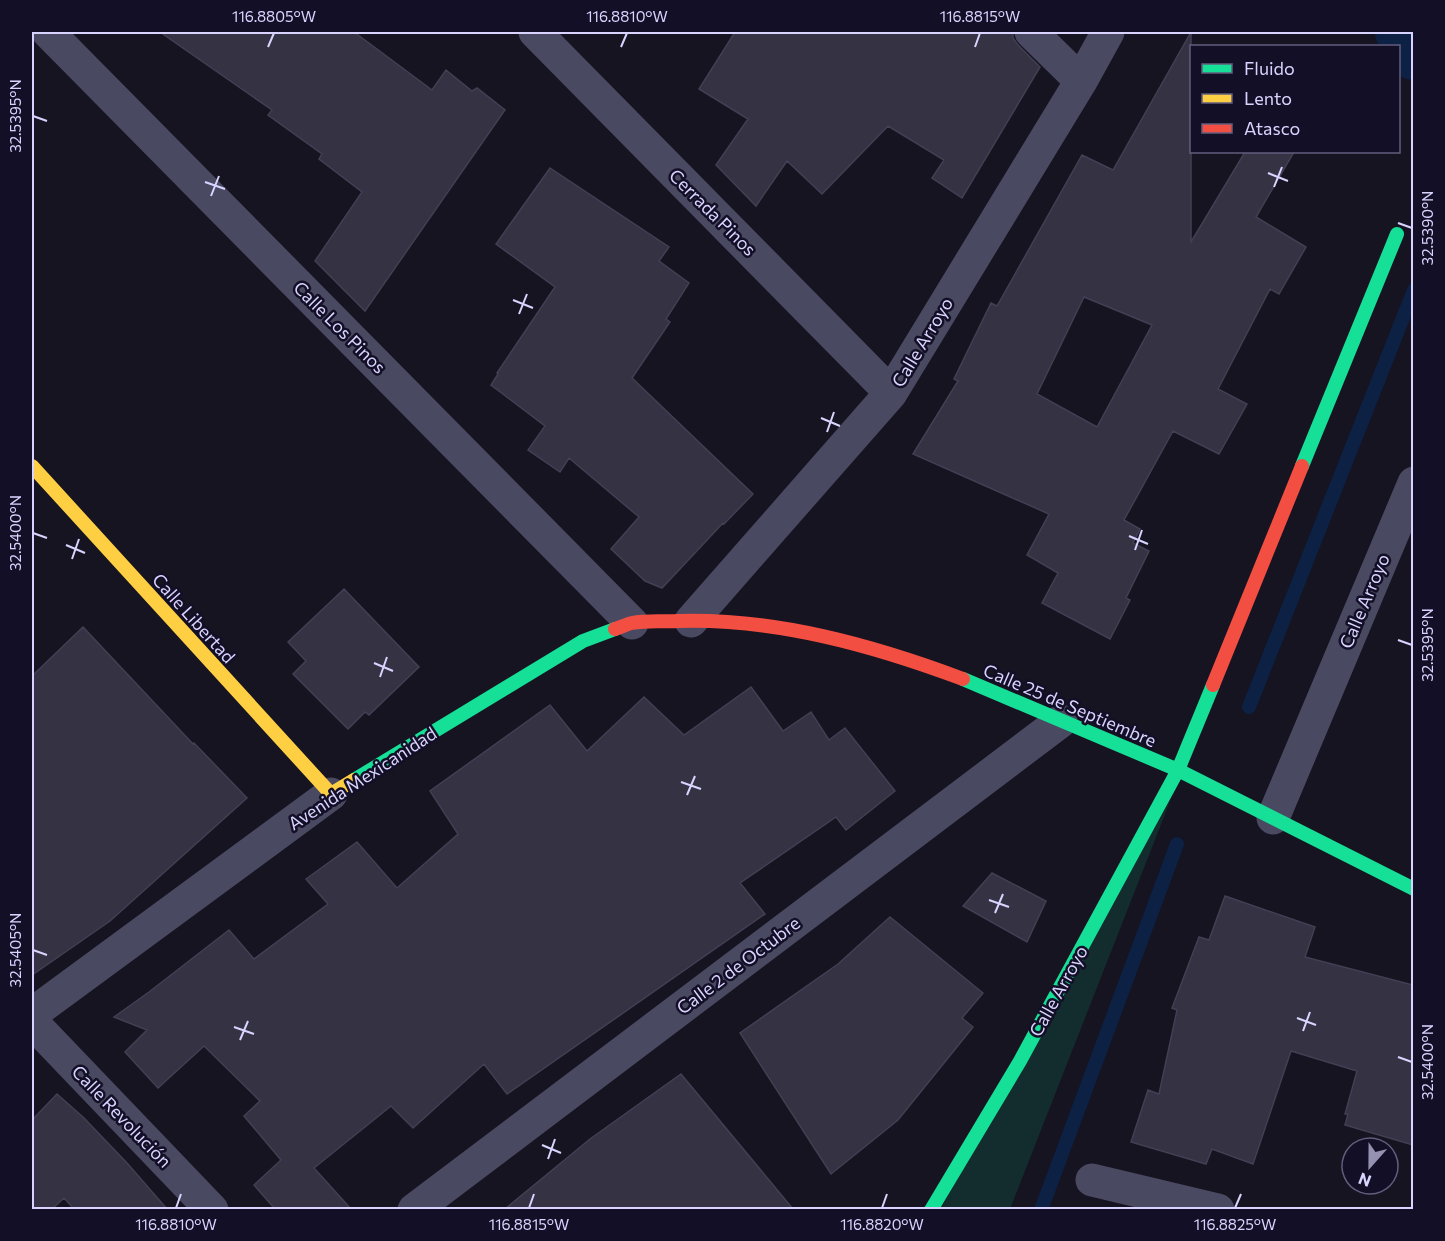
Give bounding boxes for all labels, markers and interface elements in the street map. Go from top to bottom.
text: 116.8805°W [232,7,316,25]
text: 116.8810°W [586,7,668,25]
text: 116.8815°W [940,7,1020,25]
legend [1190,45,1400,153]
text: Fluido [1244,57,1295,79]
text: 32.5395°N [6,79,24,153]
text: Lento [1244,87,1292,109]
text: Atasco [1244,117,1300,139]
street label: Cerrada Pinos [665,164,761,260]
text: 32.5390°N [1418,191,1436,265]
street label: Calle Los Pinos [289,276,391,378]
street label: Calle Arroyo [887,293,957,391]
text: 32.5400°N [6,495,24,571]
street label: Calle Arroyo [1334,550,1394,652]
street label: Calle Libertad [148,569,240,667]
text: 32.5395°N [1418,608,1436,682]
street label: Calle 25 de Septiembre [980,659,1160,751]
street label: Avenida Mexicanidad [284,722,440,834]
street label: Calle 2 de Octubre [672,911,804,1019]
text: 32.5405°N [6,913,24,987]
street label: Calle Arroyo [1024,942,1092,1040]
text: 32.5400°N [1418,1024,1436,1100]
street label: Calle Revolución [68,1060,176,1172]
north arrow [1340,1136,1400,1196]
text: N [1355,1169,1373,1191]
text: 116.8810°W [135,1215,217,1233]
text: 116.8815°W [489,1215,569,1233]
text: 116.8820°W [840,1215,924,1233]
text: 116.8825°W [1194,1215,1276,1233]

